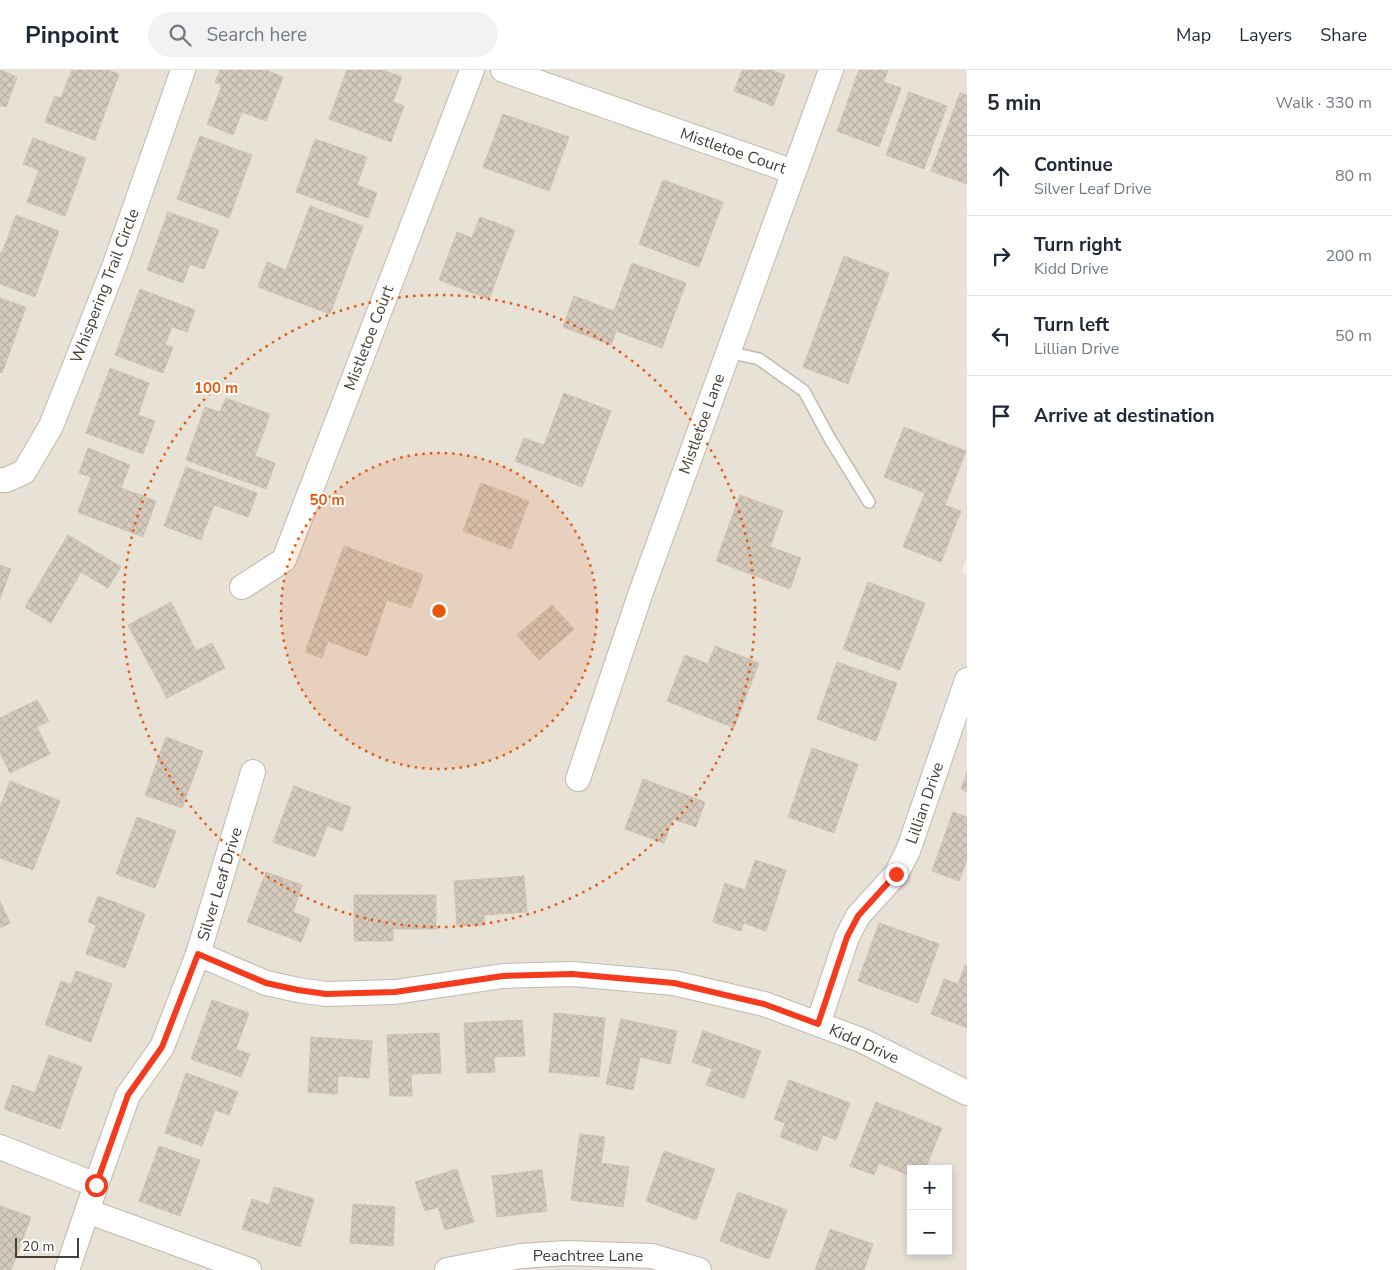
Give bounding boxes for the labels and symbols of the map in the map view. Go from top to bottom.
street label: Mistletoe Court [677,123,789,180]
street label: Whispering Trail Circle [65,206,145,366]
street label: Mistletoe Court [339,282,399,394]
street label: Mistletoe Lane [674,371,730,477]
text: 100 m [194,378,238,398]
text: 50 m [309,490,345,510]
centre of rings [430,602,448,620]
street label: Lillian Drive [901,759,949,847]
street label: Silver Leaf Drive [192,825,248,943]
route end [885,863,908,886]
street label: Kidd Drive [826,1019,902,1069]
route start [85,1174,108,1197]
scale bar [15,1235,79,1258]
street label: Peachtree Lane [533,1245,643,1267]

